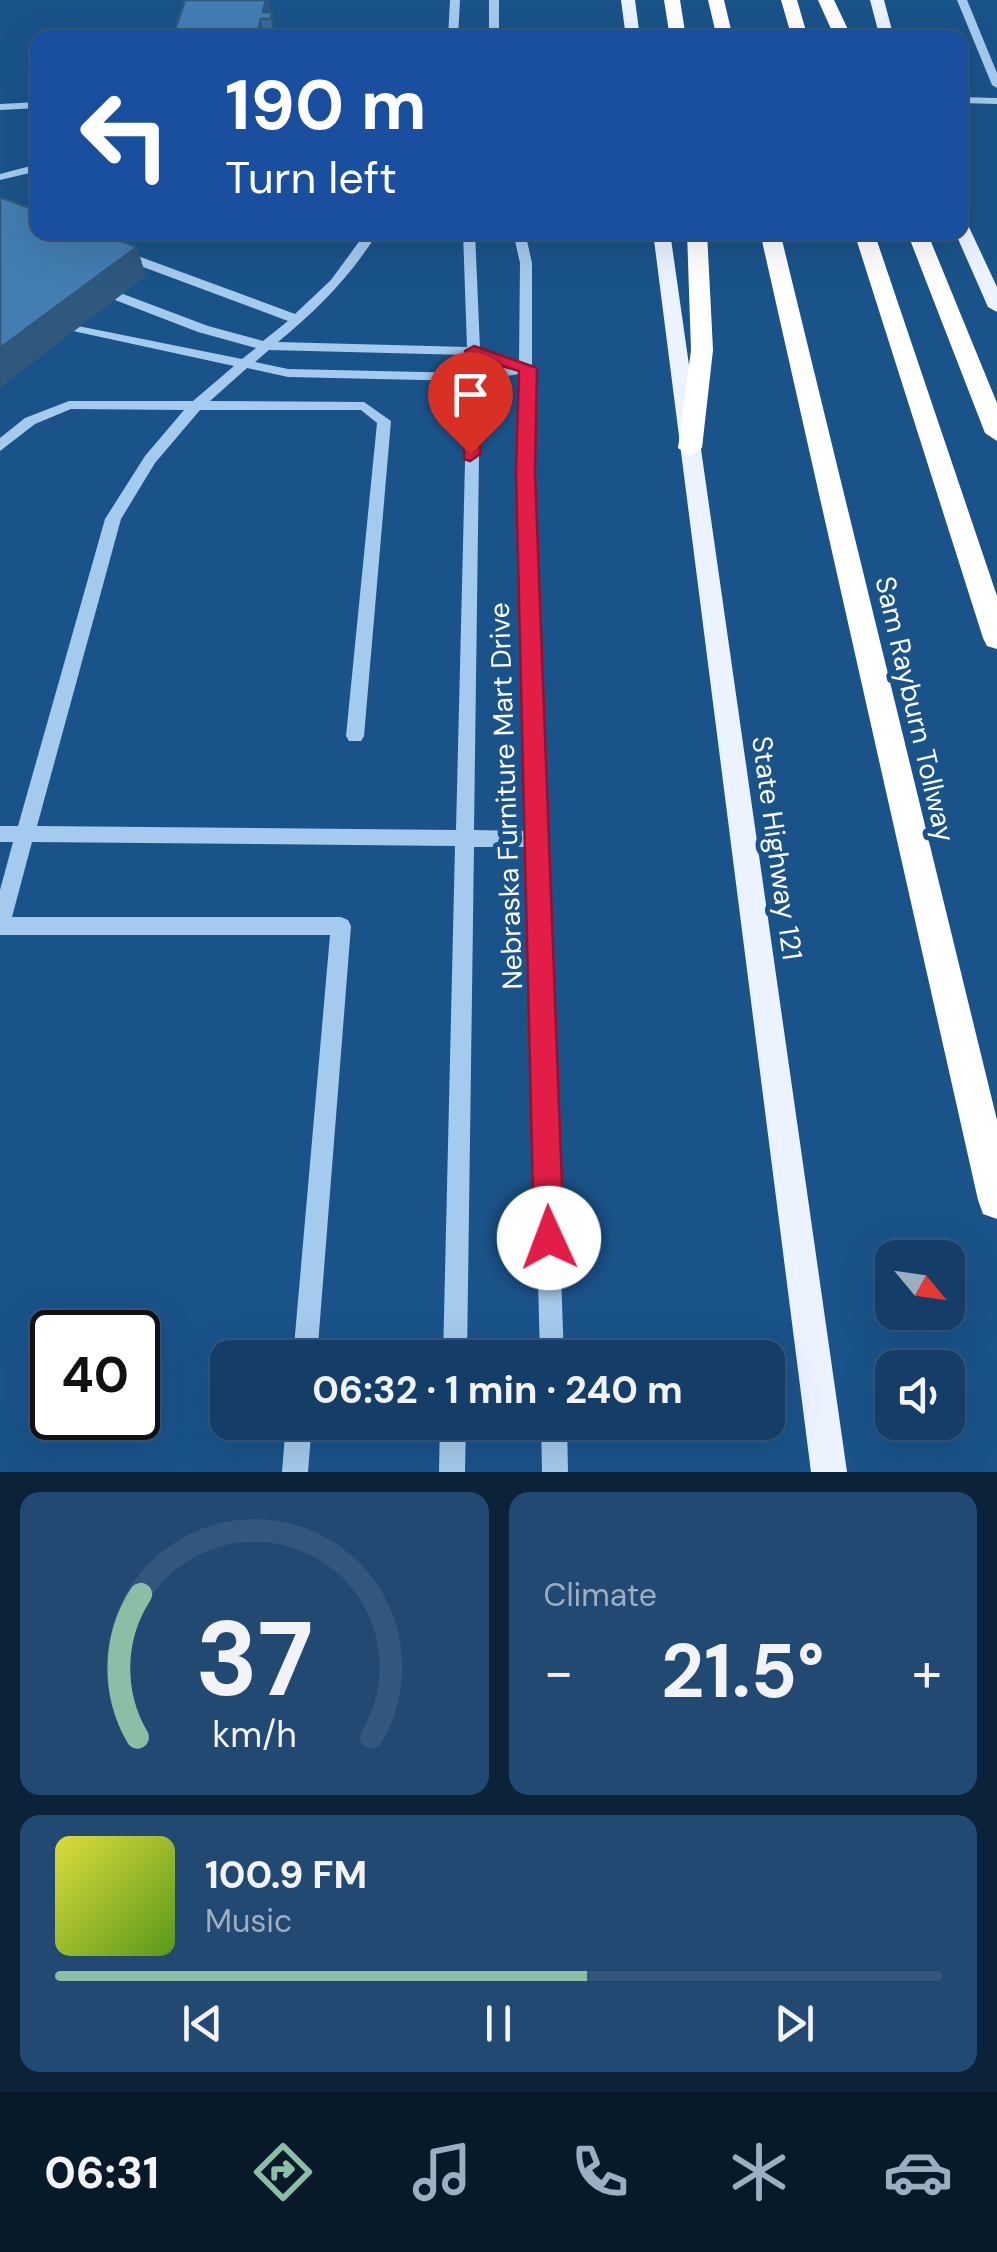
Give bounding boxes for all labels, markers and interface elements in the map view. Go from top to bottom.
text: 190 m [225,60,427,151]
icon: left [60,70,190,200]
text: Turn left [225,148,397,207]
pin [428,352,513,455]
icon: arrive [443,367,498,422]
street label: Sam Rayburn Tollway [866,573,964,845]
street label: Nebraska Furniture Mart Drive [481,602,531,990]
street label: State Highway 121 [743,734,811,962]
position arrow [497,1186,601,1290]
north arrow [875,1240,965,1330]
map controls [875,1240,965,1440]
speed limit sign: 40 [30,1310,160,1440]
button: sound [875,1350,965,1440]
text: 06:32 · 1 min · 240 m [312,1365,683,1415]
text: Climate [544,1574,657,1616]
text: 37 [195,1592,313,1727]
text: 21.5° [661,1623,824,1720]
text: − [544,1636,574,1708]
text: + [912,1636,942,1708]
text: km/h [212,1712,296,1758]
text: 100.9 FM [205,1850,367,1900]
text: Music [205,1900,292,1942]
icon: previous [175,1996,230,2051]
icon: pause [471,1996,526,2051]
icon: next [767,1996,822,2051]
icon: directions [248,2137,318,2207]
icon: music [407,2137,477,2207]
icon: phone [565,2137,635,2207]
icon: climate [724,2137,794,2207]
icon: car [883,2137,953,2207]
text: 06:31 [44,2143,159,2202]

